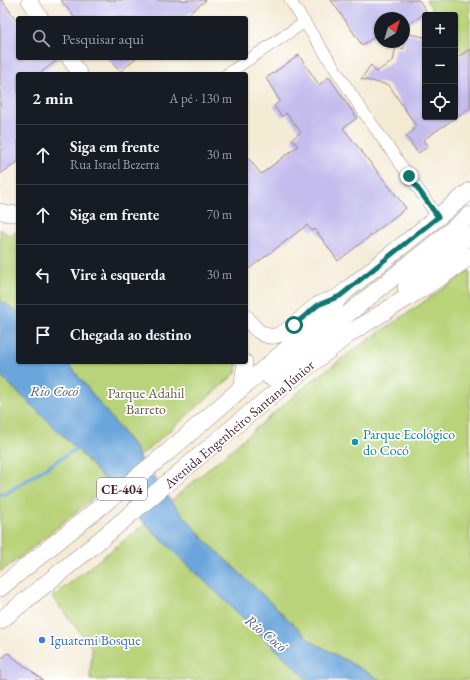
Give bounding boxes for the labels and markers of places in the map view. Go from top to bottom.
place label: Parque Ecológico do Cocó [363,425,455,459]
marker: Parque Ecológico do Cocó [350,437,360,447]
place label: Iguatemi Bosque [50,631,141,649]
marker: Iguatemi Bosque [37,635,47,645]

